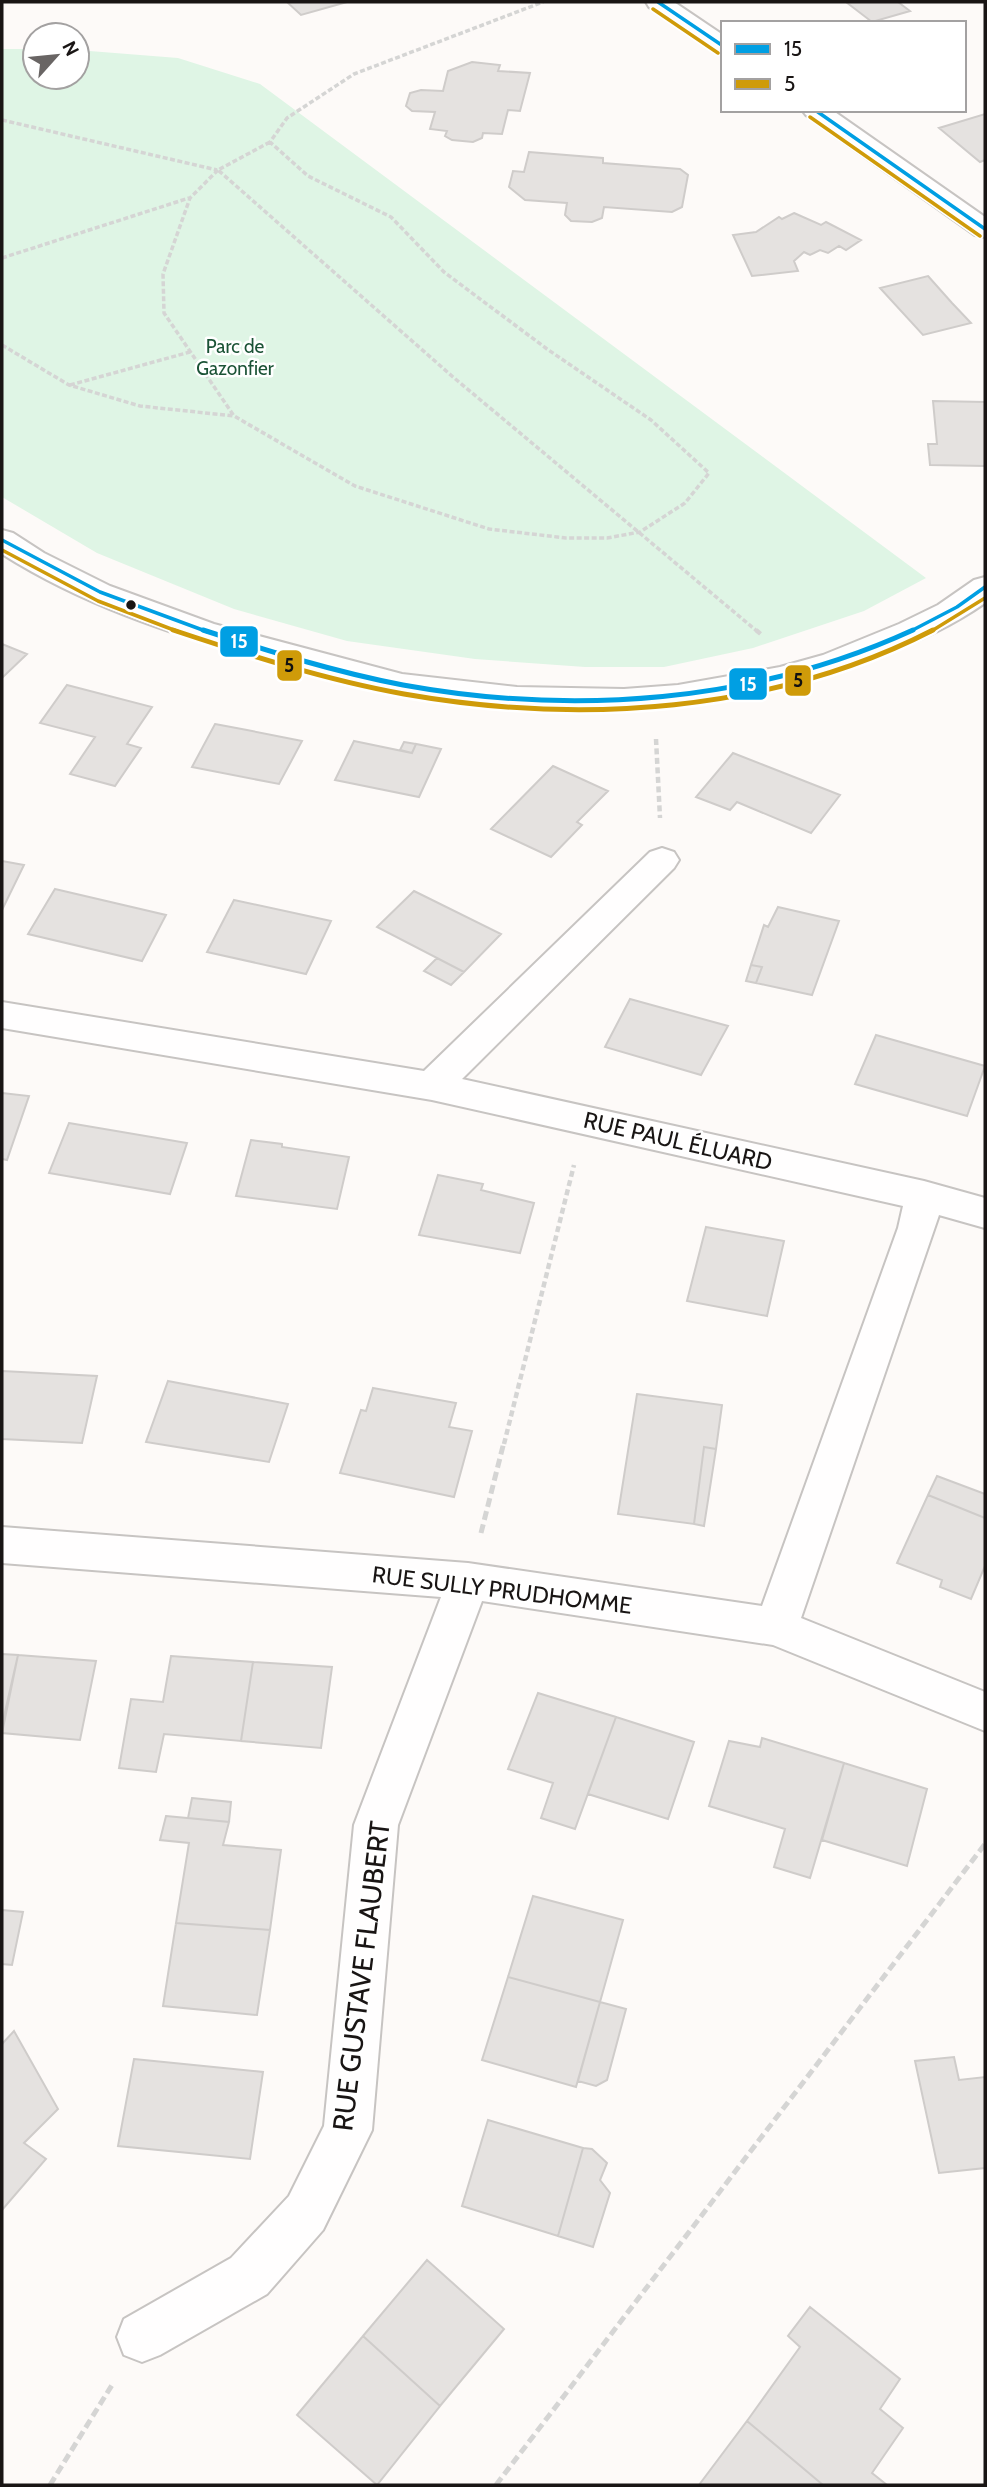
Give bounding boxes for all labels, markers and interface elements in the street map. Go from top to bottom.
north arrow [21,21,91,91]
legend [721,21,966,112]
text: 15 [784,36,802,61]
text: N [57,37,84,60]
text: 5 [784,71,795,96]
park label: Parc de Gazonfier [196,335,274,380]
unlabelled marker [124,598,138,612]
line badge: 15 [219,625,259,658]
text: 15 [230,630,248,653]
line badge: 5 [276,649,303,682]
text: 5 [284,654,294,677]
line badge: 5 [784,664,812,697]
line badge: 15 [728,667,768,701]
text: 5 [793,669,803,692]
text: 15 [739,673,757,696]
street label: RUE PAUL ÉLUARD [581,1105,775,1176]
street label: RUE SULLY PRUDHOMME [370,1560,634,1620]
street label: RUE GUSTAVE FLAUBERT [325,1819,397,2133]

